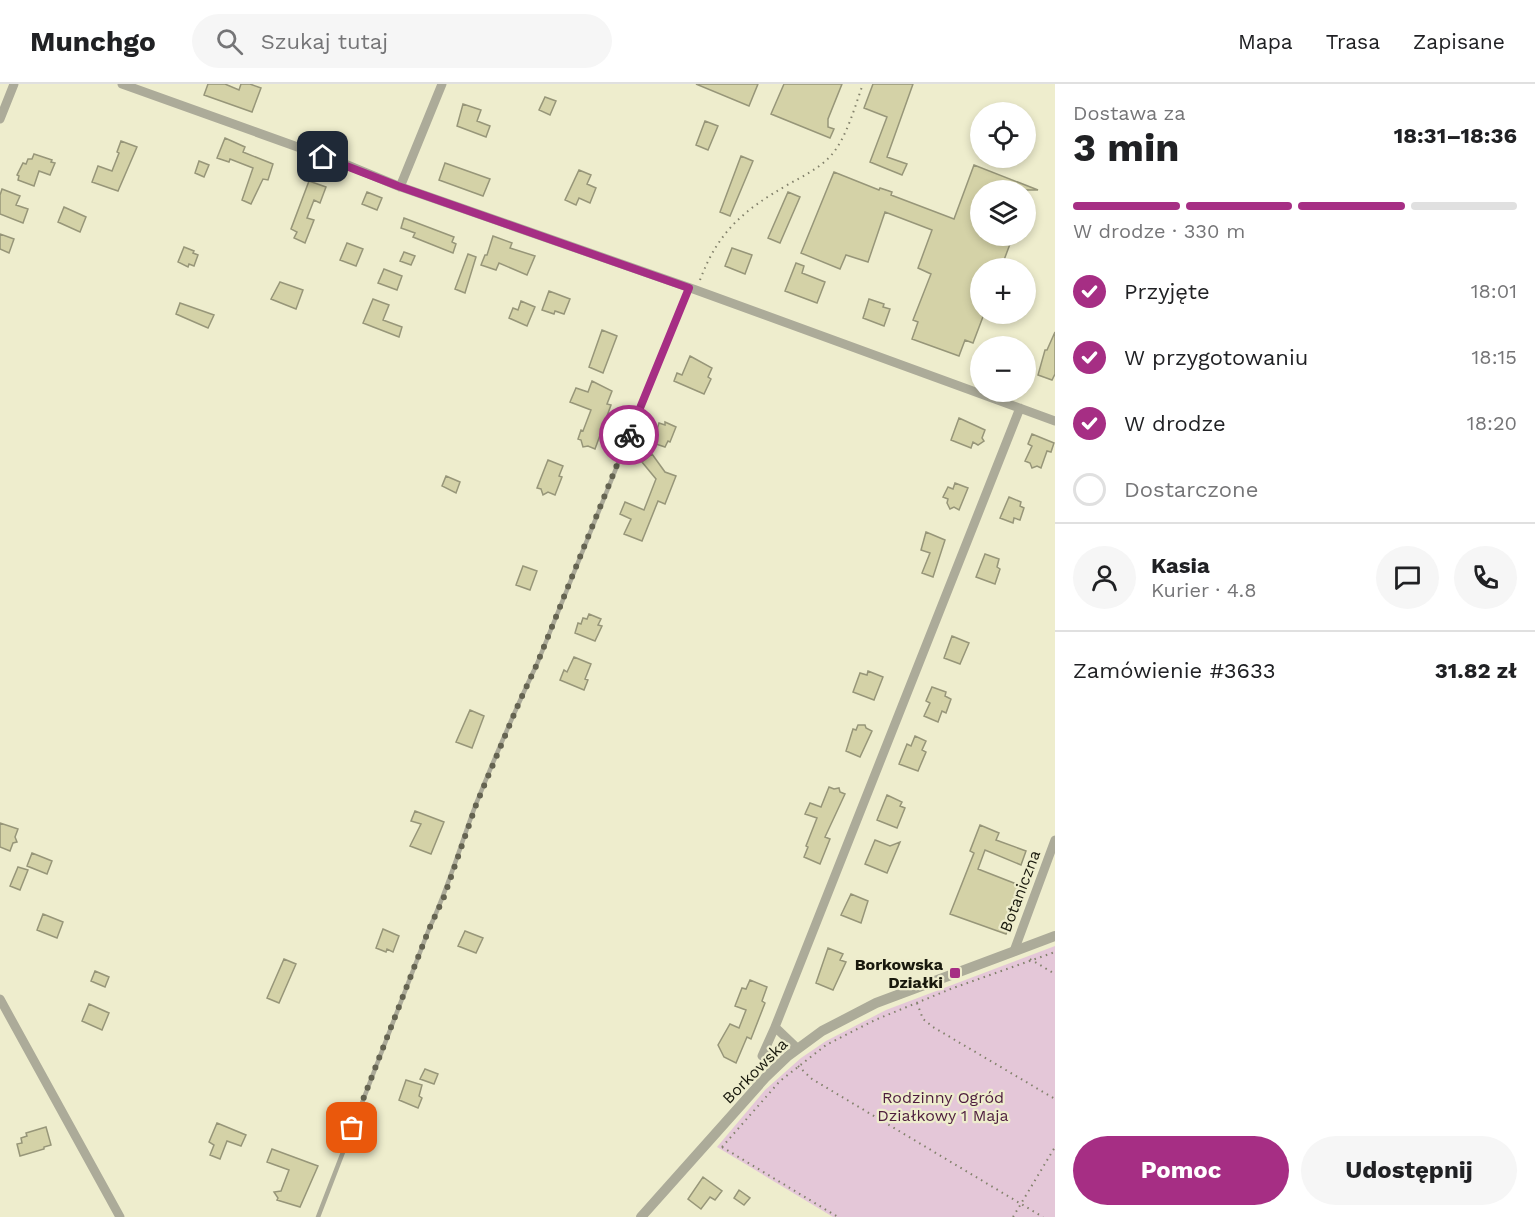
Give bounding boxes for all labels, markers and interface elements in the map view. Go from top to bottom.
search box [192,14,612,68]
text: Munchgo [30,25,156,58]
icon: search [213,25,246,58]
text: Szukaj tutaj [261,29,388,54]
text: Mapa [1238,29,1293,54]
text: Trasa [1326,29,1380,54]
text: Zapisane [1413,29,1505,54]
text: Dostawa za [1073,101,1186,125]
map controls [970,102,1036,402]
button: locate [970,102,1036,168]
text: 18:31–18:36 [1394,123,1517,148]
text: 3 min [1073,125,1180,170]
pin [297,131,348,182]
icon: home [306,140,339,173]
button: layers [970,180,1036,246]
text: W drodze · 330 m [1073,219,1245,243]
button: + [970,258,1036,324]
icon: check [1073,275,1106,308]
text: Przyjęte [1124,279,1210,304]
text: 18:01 [1471,279,1517,303]
button: − [970,336,1036,402]
icon: check [1073,341,1106,374]
text: W przygotowaniu [1124,345,1308,370]
text: 18:15 [1472,345,1517,369]
courier [599,405,659,465]
icon: check [1073,407,1106,440]
text: W drodze [1124,411,1226,436]
text: 18:20 [1467,411,1517,435]
icon: bike [613,419,646,452]
text: Dostarczone [1124,477,1258,502]
button: person [1073,546,1136,609]
button: chat [1376,546,1439,609]
button: phone [1454,546,1517,609]
text: Kasia [1151,553,1210,578]
text: Kurier · 4.8 [1151,578,1256,602]
text: Zamówienie #3633 [1073,658,1276,683]
text: 31.82 zł [1435,658,1517,683]
street label: Botaniczna [996,847,1044,935]
place label: Borkowska Działki [855,955,944,992]
marker: Borkowska Działki [948,966,962,980]
street label: Borkowska [718,1034,792,1108]
park label: Rodzinny Ogród Działkowy 1 Maja [877,1088,1009,1125]
pin [326,1102,377,1153]
icon: bag [335,1111,368,1144]
button: Pomoc [1073,1136,1289,1205]
button: Udostępnij [1301,1136,1517,1205]

